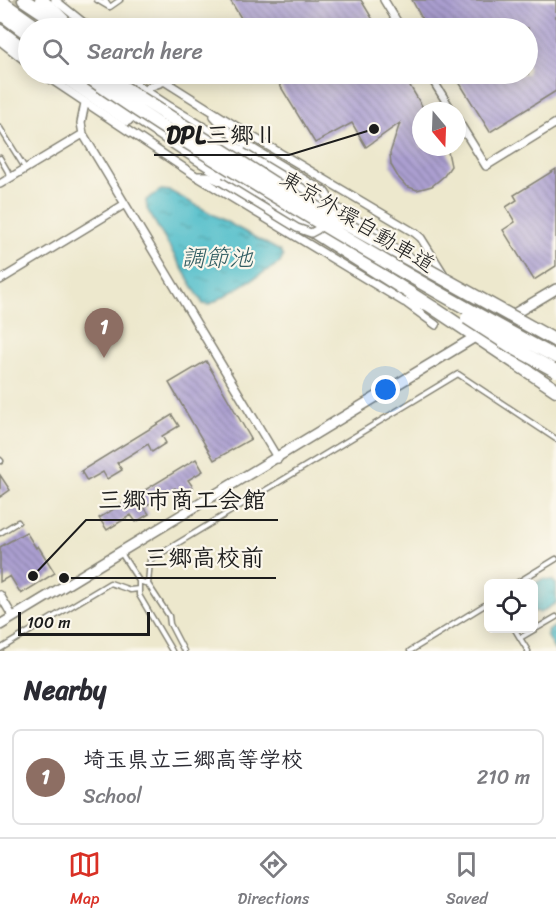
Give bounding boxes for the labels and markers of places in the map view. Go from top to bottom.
callout: DPL三郷Ⅱ [154,113,289,155]
pin: 1 [84,308,124,358]
callout: 三郷市商工会館 [86,478,278,520]
callout: 三郷高校前 [132,536,276,578]

